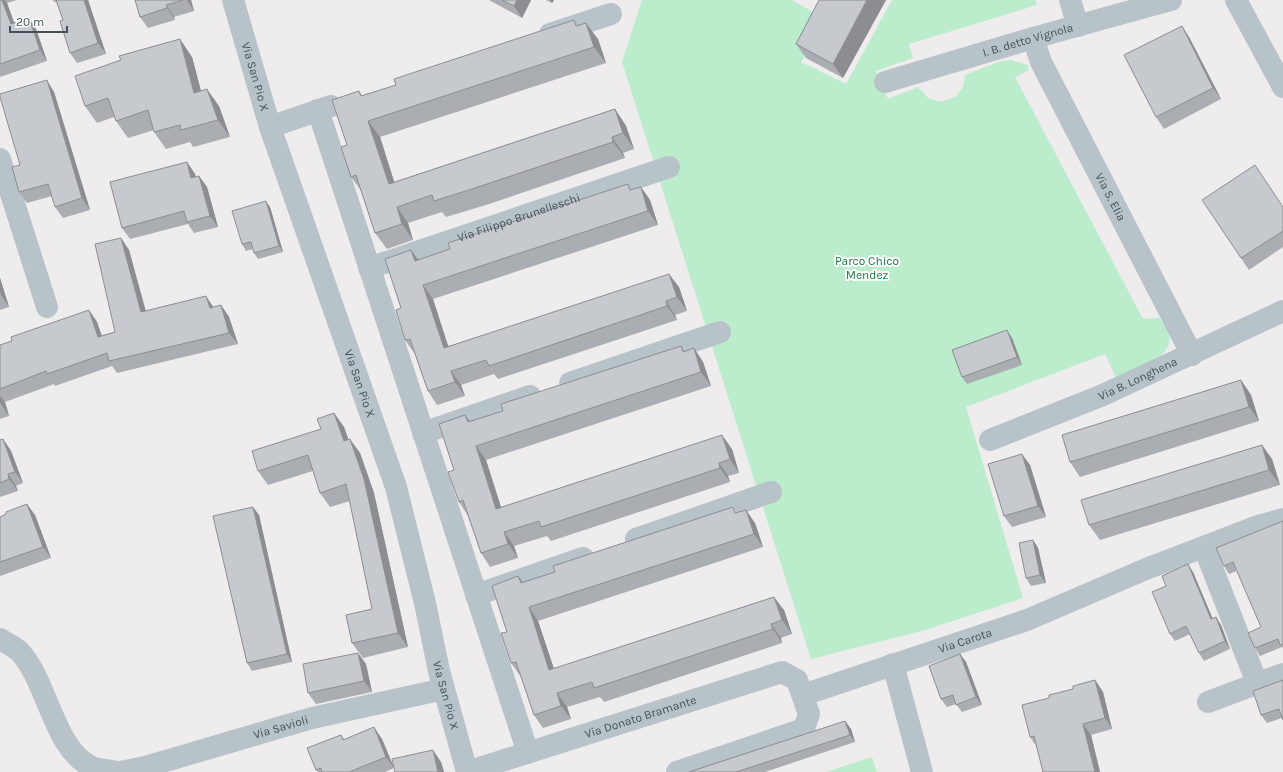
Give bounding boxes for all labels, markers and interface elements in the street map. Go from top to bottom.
scale bar [10,8,67,34]
text: 20 m [16,15,44,29]
street label: I. B. detto Vignola [981,20,1075,60]
street label: Via San Pio X [239,41,272,113]
street label: Via S. Elia [1092,170,1129,223]
street label: Via Filippo Brunelleschi [455,190,582,245]
park label: Parco Chico Mendez [835,254,899,282]
street label: Via San Pio X [341,348,378,420]
street label: Via B. Longhena [1096,354,1180,403]
street label: Via Carota [936,625,994,656]
street label: Via San Pio X [430,660,462,732]
street label: Via Donato Bramante [583,693,698,741]
street label: Via Savioli [252,712,310,742]

